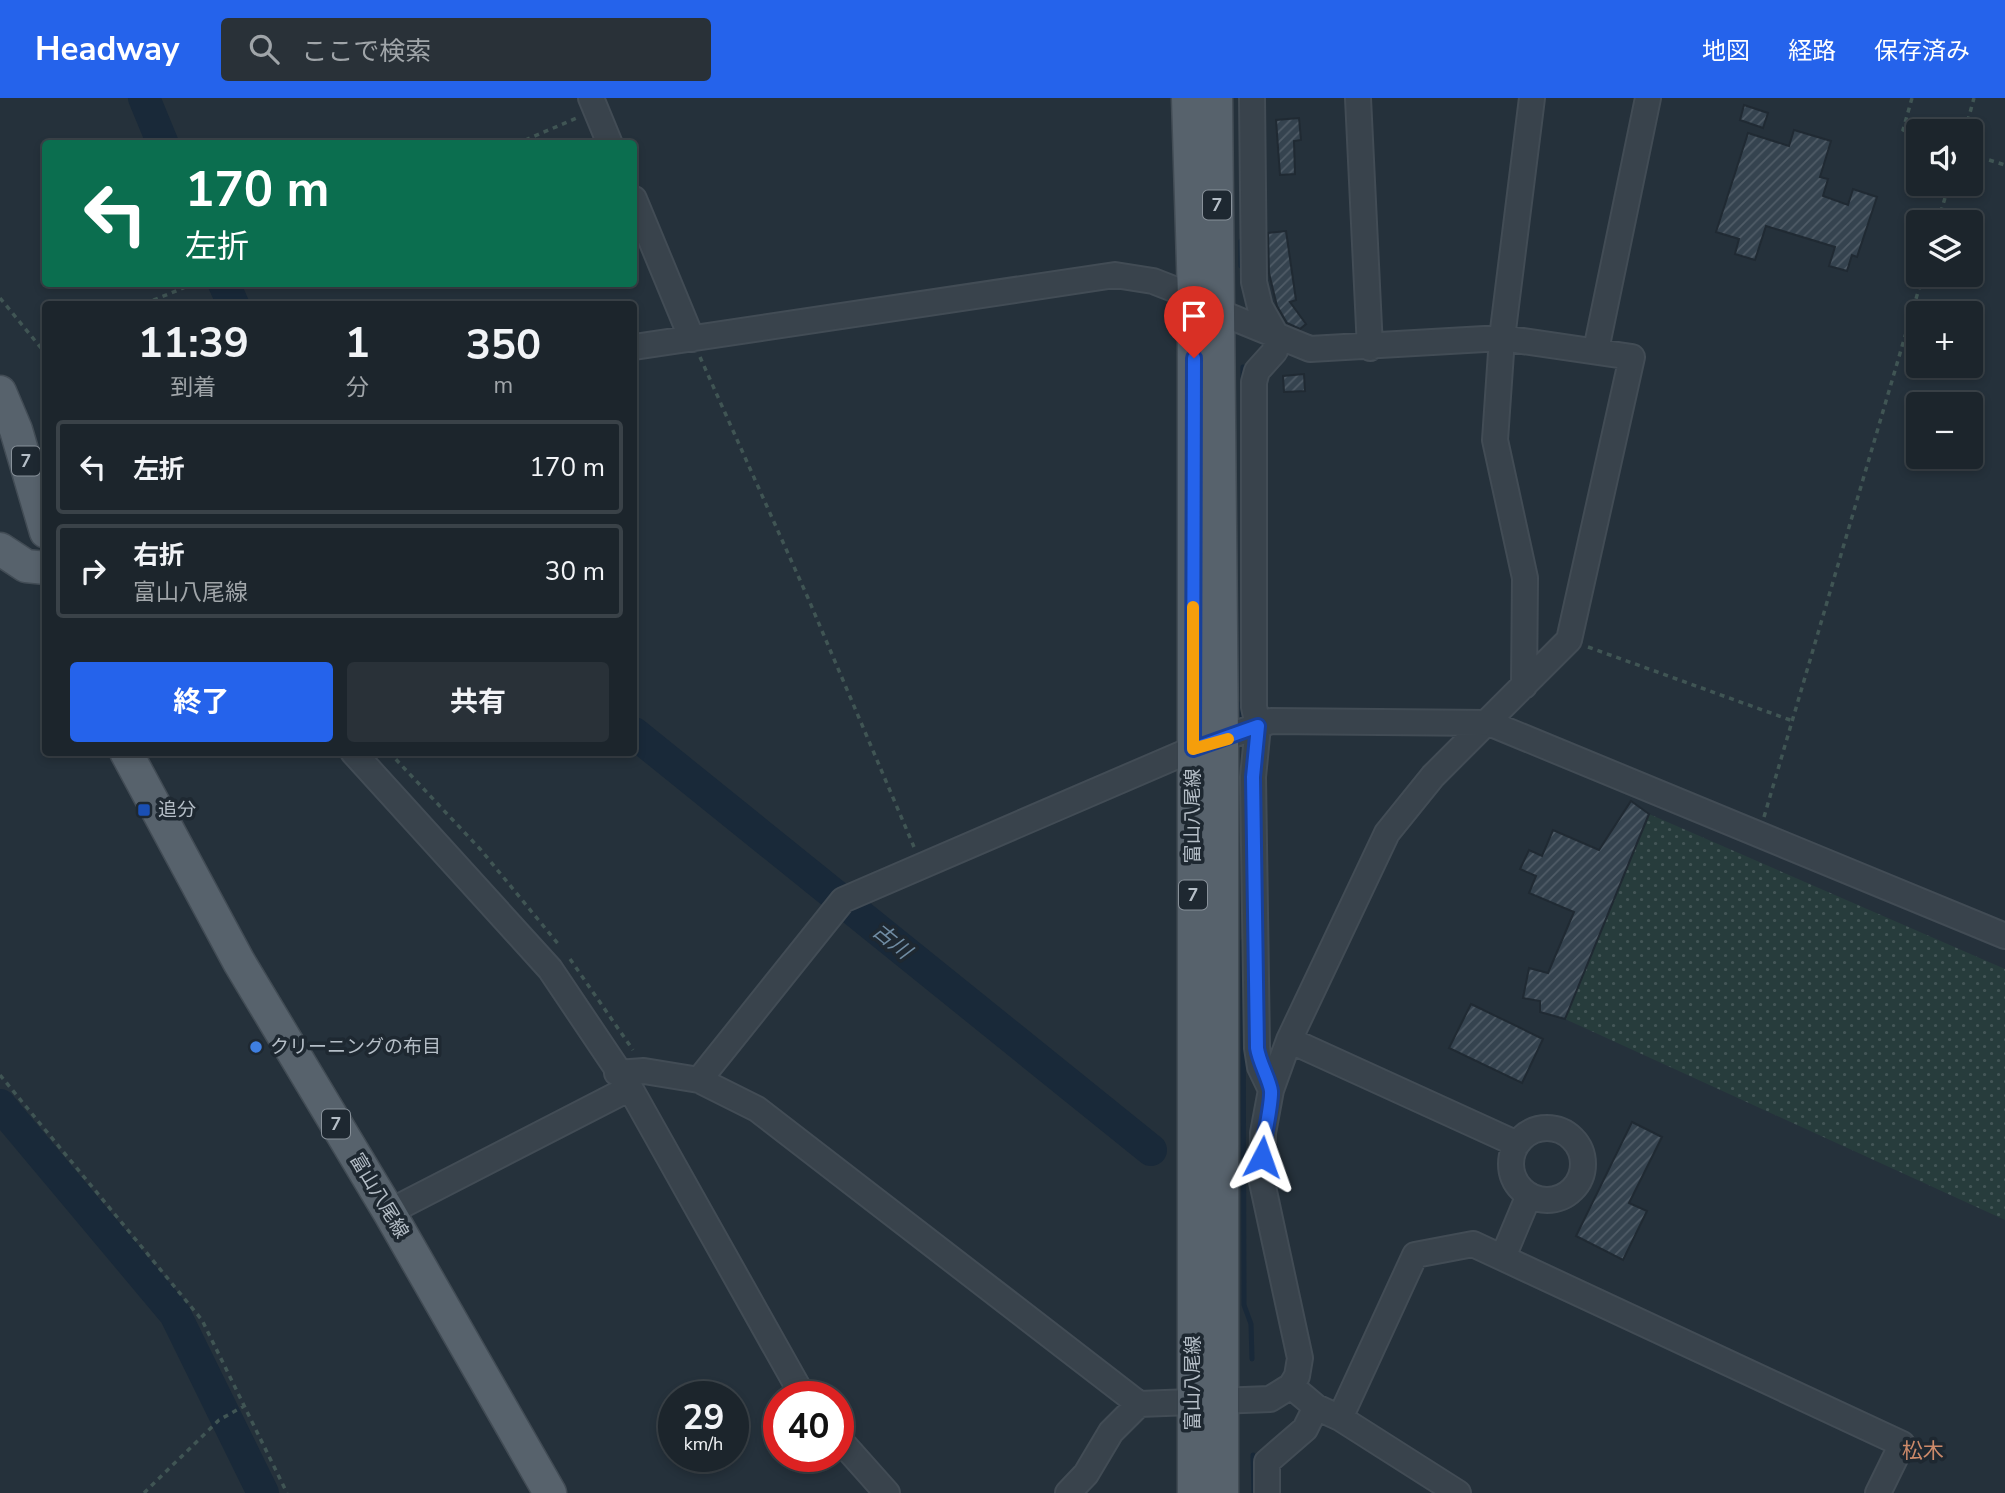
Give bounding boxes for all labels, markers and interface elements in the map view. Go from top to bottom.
search box [221,18,711,81]
text: Headway [35,27,179,72]
icon: search [245,30,283,68]
text: ここで検索 [301,34,431,69]
text: 地図 [1702,35,1750,67]
text: 経路 [1788,35,1836,67]
text: 保存済み [1874,35,1970,67]
map controls [1906,119,1983,469]
button: sound [1906,119,1983,196]
text: 170 m [185,156,329,223]
icon: left [70,168,161,259]
road number: 7 [1203,190,1231,220]
button: layers [1906,210,1983,287]
text: 左折 [185,225,249,268]
pin [1164,286,1224,358]
icon: arrive [1175,297,1213,335]
button: + [1906,301,1983,378]
text: 11:39 [138,315,249,372]
text: 1 [345,315,370,372]
text: 350 [466,317,541,374]
text: m [494,370,513,401]
text: 到着 [170,372,216,403]
text: 分 [346,372,369,403]
button: − [1906,392,1983,469]
road number: 7 [12,446,40,475]
icon: left [74,448,112,486]
text: 170 m [529,450,605,485]
text: 左折 [133,452,185,487]
text: 右折 [133,538,185,573]
icon: right [74,552,112,590]
text: 30 m [545,554,605,589]
text: 富山八尾線 [133,577,248,608]
button: 終了 [70,662,333,742]
button: 共有 [347,662,609,742]
street label: 富山八尾線 [1180,768,1206,864]
place label: 追分 [158,797,196,823]
marker: 追分 [136,802,152,818]
road number: 7 [1179,880,1207,910]
water label: 古川 [867,917,919,966]
place label: クリーニングの布目 [270,1034,441,1060]
marker: クリーニングの布目 [248,1039,264,1055]
road number: 7 [322,1110,350,1139]
position arrow [1225,1120,1299,1194]
street label: 富山八尾線 [343,1149,415,1243]
street label: 富山八尾線 [1180,1335,1206,1431]
speed limit sign: 40 [763,1381,854,1472]
text: 29 [682,1394,725,1441]
text: km/h [684,1432,723,1456]
district label: 松木 [1902,1437,1944,1465]

